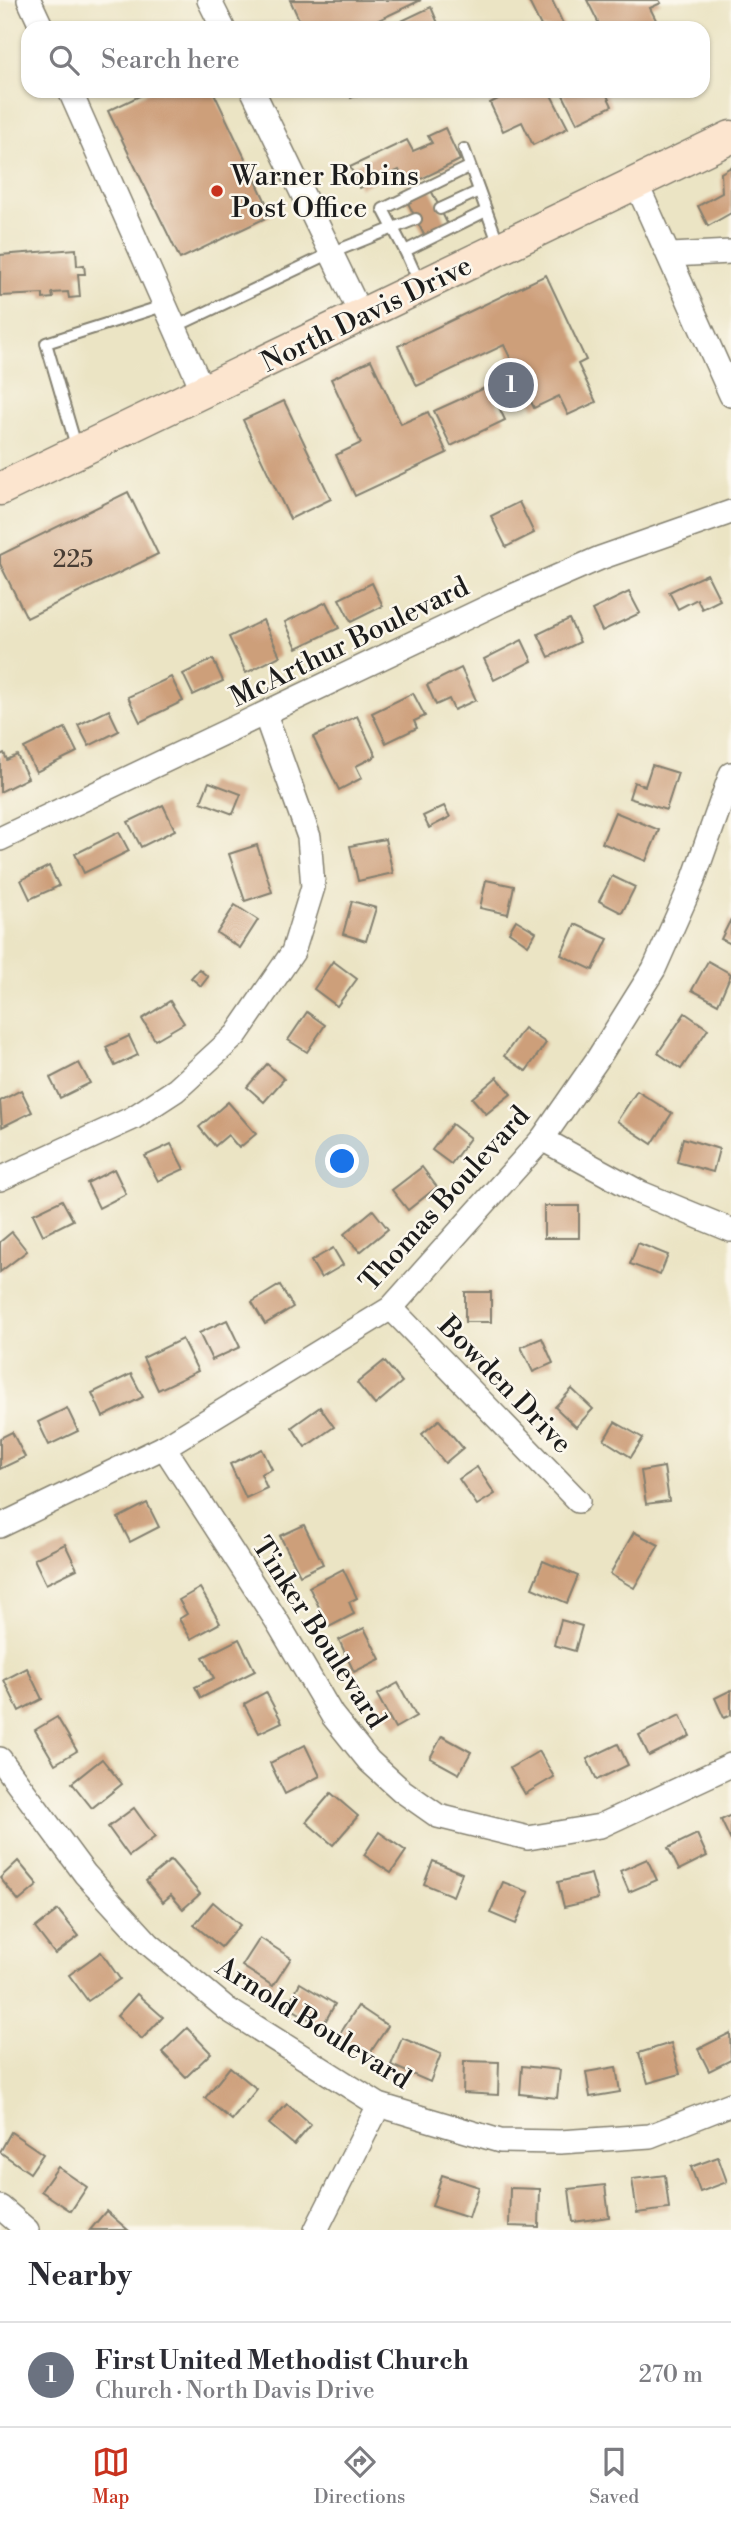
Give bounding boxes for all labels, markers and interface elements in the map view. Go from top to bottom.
search box [21,21,710,98]
icon: search [45,41,83,79]
text: Search here [101,44,240,76]
place label: Warner Robins Post Office [230,159,419,226]
marker: Warner Robins Post Office [209,183,225,199]
street label: North Davis Drive [256,248,478,380]
pin: 1 [488,359,534,411]
house number: 225 [53,545,93,575]
street label: McArthur Boulevard [225,569,475,715]
street label: Thomas Boulevard [353,1099,538,1299]
your location [325,1144,359,1178]
street label: Bowden Drive [430,1308,579,1461]
street label: Tinker Boulevard [244,1530,394,1735]
street label: Arnold Boulevard [208,1949,417,2097]
text: Nearby [28,2257,132,2295]
text: First United Methodist Church [95,2345,469,2377]
text: 1 [45,2361,57,2389]
text: 270 m [639,2361,703,2389]
text: Church · North Davis Drive [95,2377,375,2405]
tab: Map [92,2443,130,2509]
tab: Directions [314,2443,405,2509]
tab: Saved [589,2443,639,2509]

